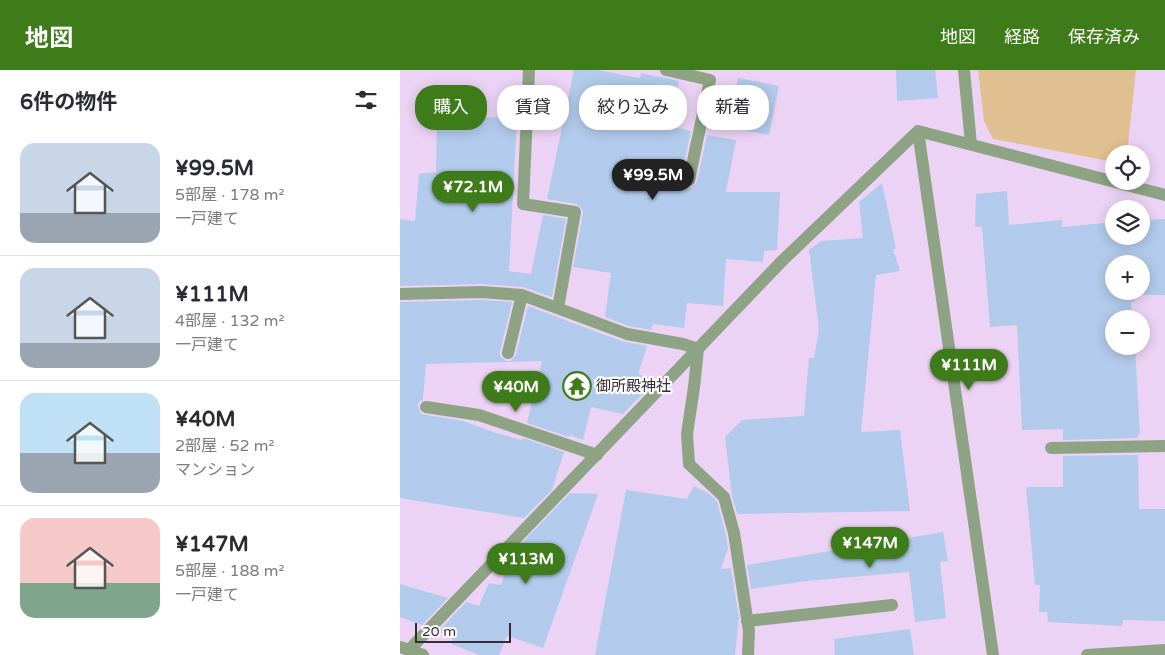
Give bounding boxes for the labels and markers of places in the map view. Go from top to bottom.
pin: ¥99.5M [612,158,694,201]
pin: ¥72.1M [432,170,514,213]
pin: ¥111M [934,348,1004,391]
pin: ¥40M [486,370,546,413]
temple icon: 御所殿神社 [562,371,592,401]
place label: 御所殿神社 [596,377,671,395]
pin: ¥147M [835,526,905,569]
pin: ¥113M [491,542,561,585]

